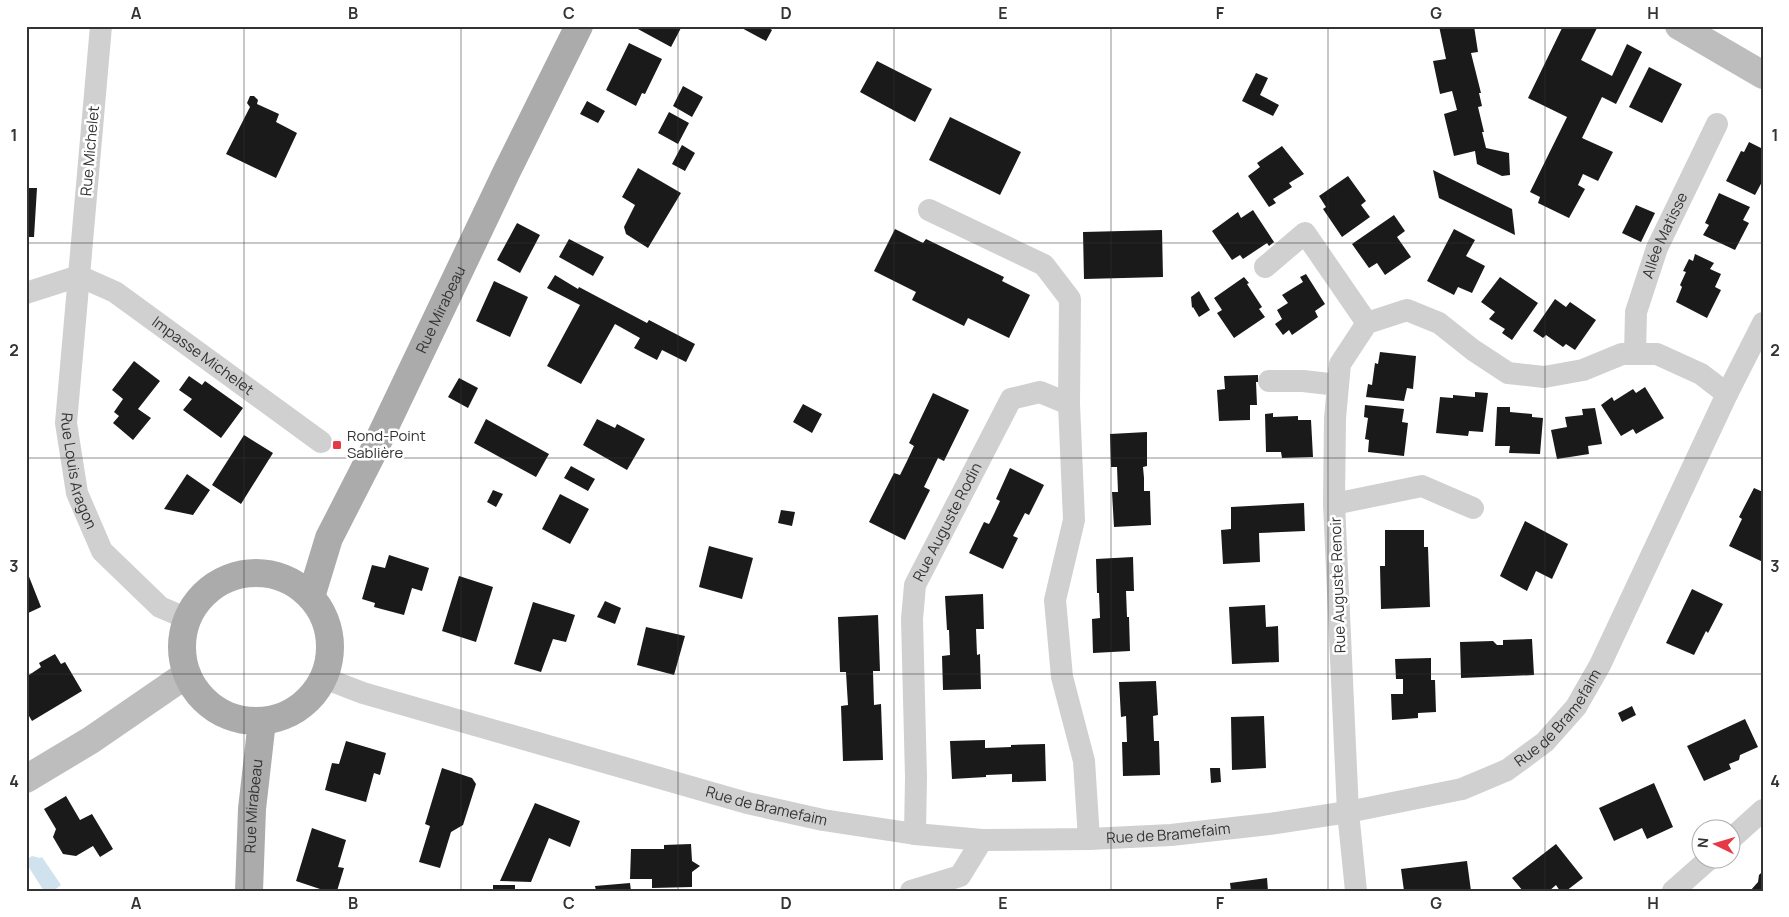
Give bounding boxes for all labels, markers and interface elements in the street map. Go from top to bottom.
text: A [131,2,142,24]
text: B [348,2,358,24]
text: C [563,2,575,24]
text: D [780,2,792,24]
text: E [998,2,1008,24]
text: F [1216,2,1225,24]
text: G [1430,2,1442,24]
text: H [1647,2,1659,24]
street label: Rue Michelet [75,105,104,197]
text: 1 [10,124,18,146]
text: 1 [1771,124,1779,146]
street label: Allée Matisse [1637,188,1693,281]
street label: Rue Mirabeau [411,262,470,357]
street label: Impasse Michelet [148,311,258,400]
text: 2 [9,339,19,361]
text: 2 [1770,339,1780,361]
street label: Rue Louis Aragon [56,412,102,532]
place label: Rond-Point Sablière [347,425,426,463]
marker: Rond-Point Sablière [331,439,343,451]
street label: Rue Auguste Rodin [908,459,987,585]
street label: Rue Auguste Renoir [1325,516,1350,654]
text: 3 [9,555,19,577]
text: 3 [1770,555,1780,577]
street label: Rue de Bramefaim [1510,665,1606,771]
street label: Rue Mirabeau [239,758,268,854]
text: 4 [9,770,19,792]
text: 4 [1770,770,1780,792]
street label: Rue de Bramefaim [703,781,830,831]
street label: Rue de Bramefaim [1106,817,1232,848]
north arrow [1692,820,1742,870]
text: N [1693,837,1712,849]
text: A [131,892,142,914]
text: B [348,892,358,914]
text: C [563,892,575,914]
text: D [780,892,792,914]
text: E [998,892,1008,914]
text: F [1216,892,1225,914]
text: G [1430,892,1442,914]
text: H [1647,892,1659,914]

